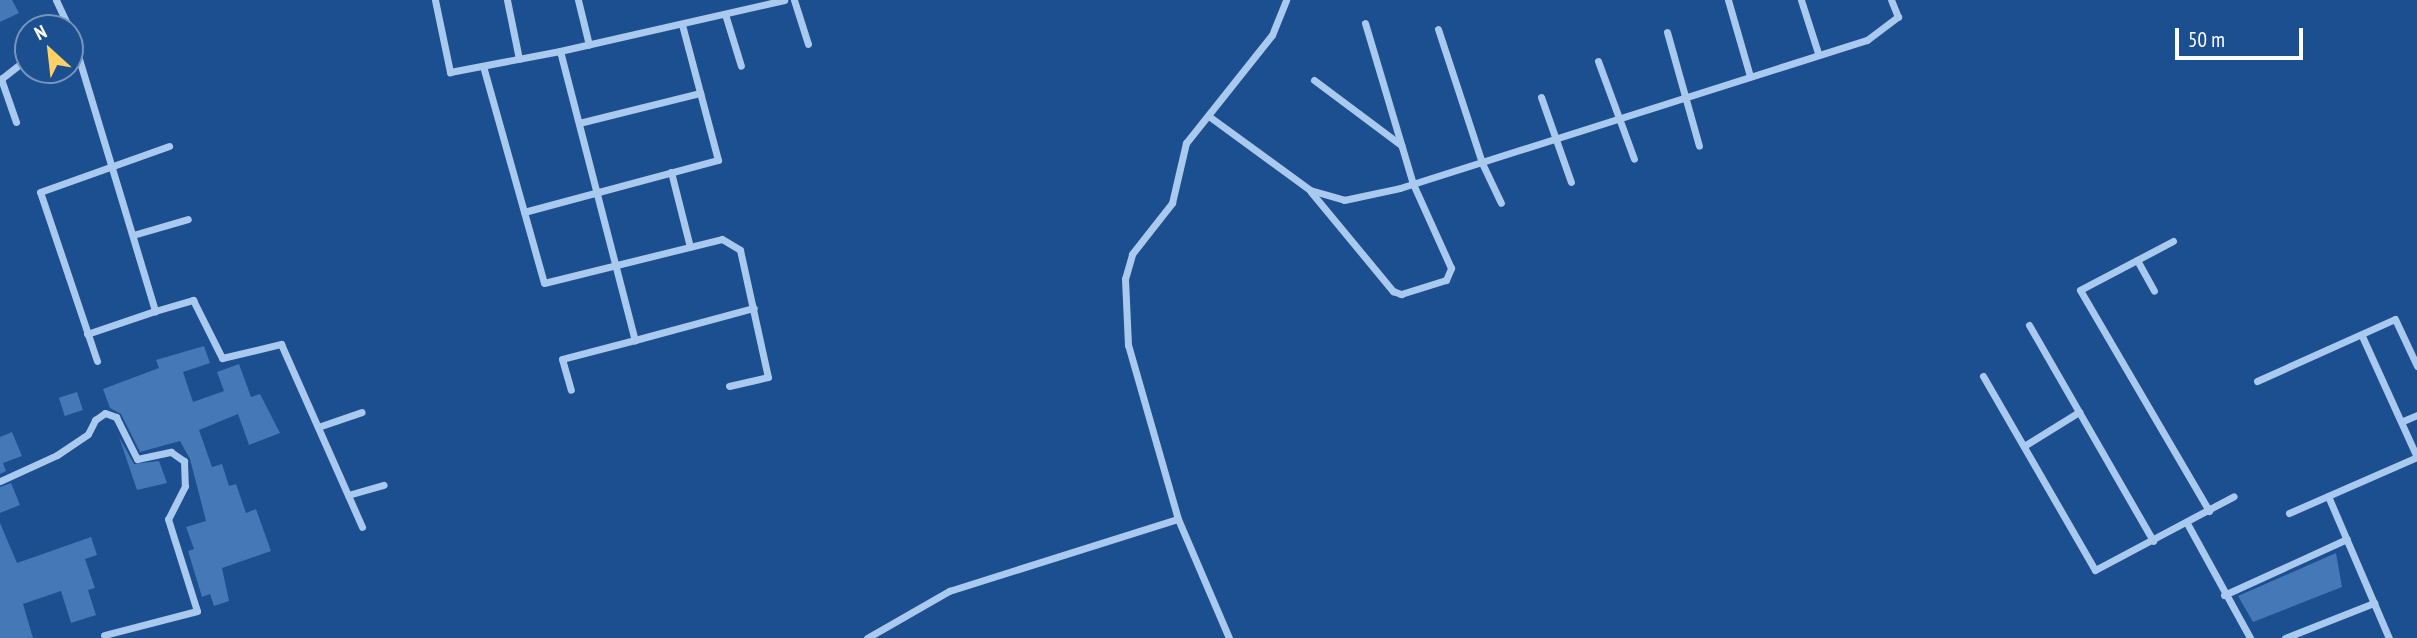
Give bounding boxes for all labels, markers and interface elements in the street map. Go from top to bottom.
north arrow [14,14,84,84]
scale bar [2179,14,2307,58]
text: N [30,19,50,45]
text: 50 m [2188,26,2225,53]

